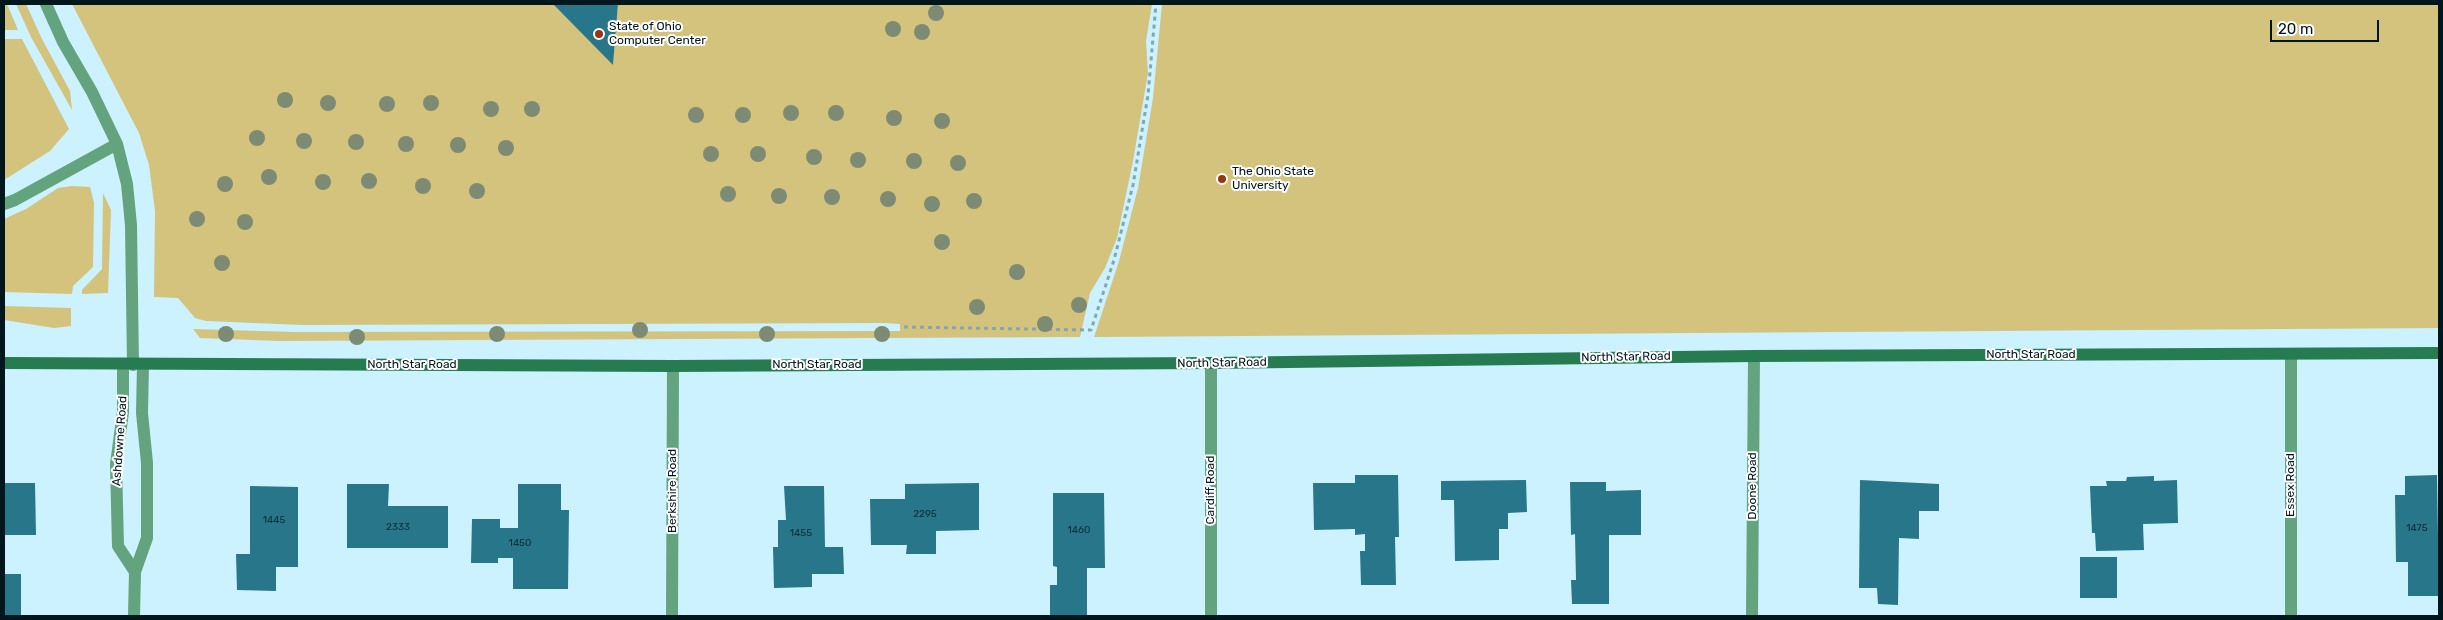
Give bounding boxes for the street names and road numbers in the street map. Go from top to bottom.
street label: North Star Road [1986,348,2076,362]
street label: North Star Road [1581,349,1671,365]
street label: North Star Road [1177,355,1267,371]
street label: North Star Road [367,358,457,372]
street label: North Star Road [772,358,862,372]
street label: Ashdowne Road [110,395,130,487]
street label: Berkshire Road [666,449,680,533]
street label: Doone Road [1746,452,1760,520]
street label: Essex Road [2284,453,2298,517]
street label: Cardiff Road [1204,456,1218,524]

